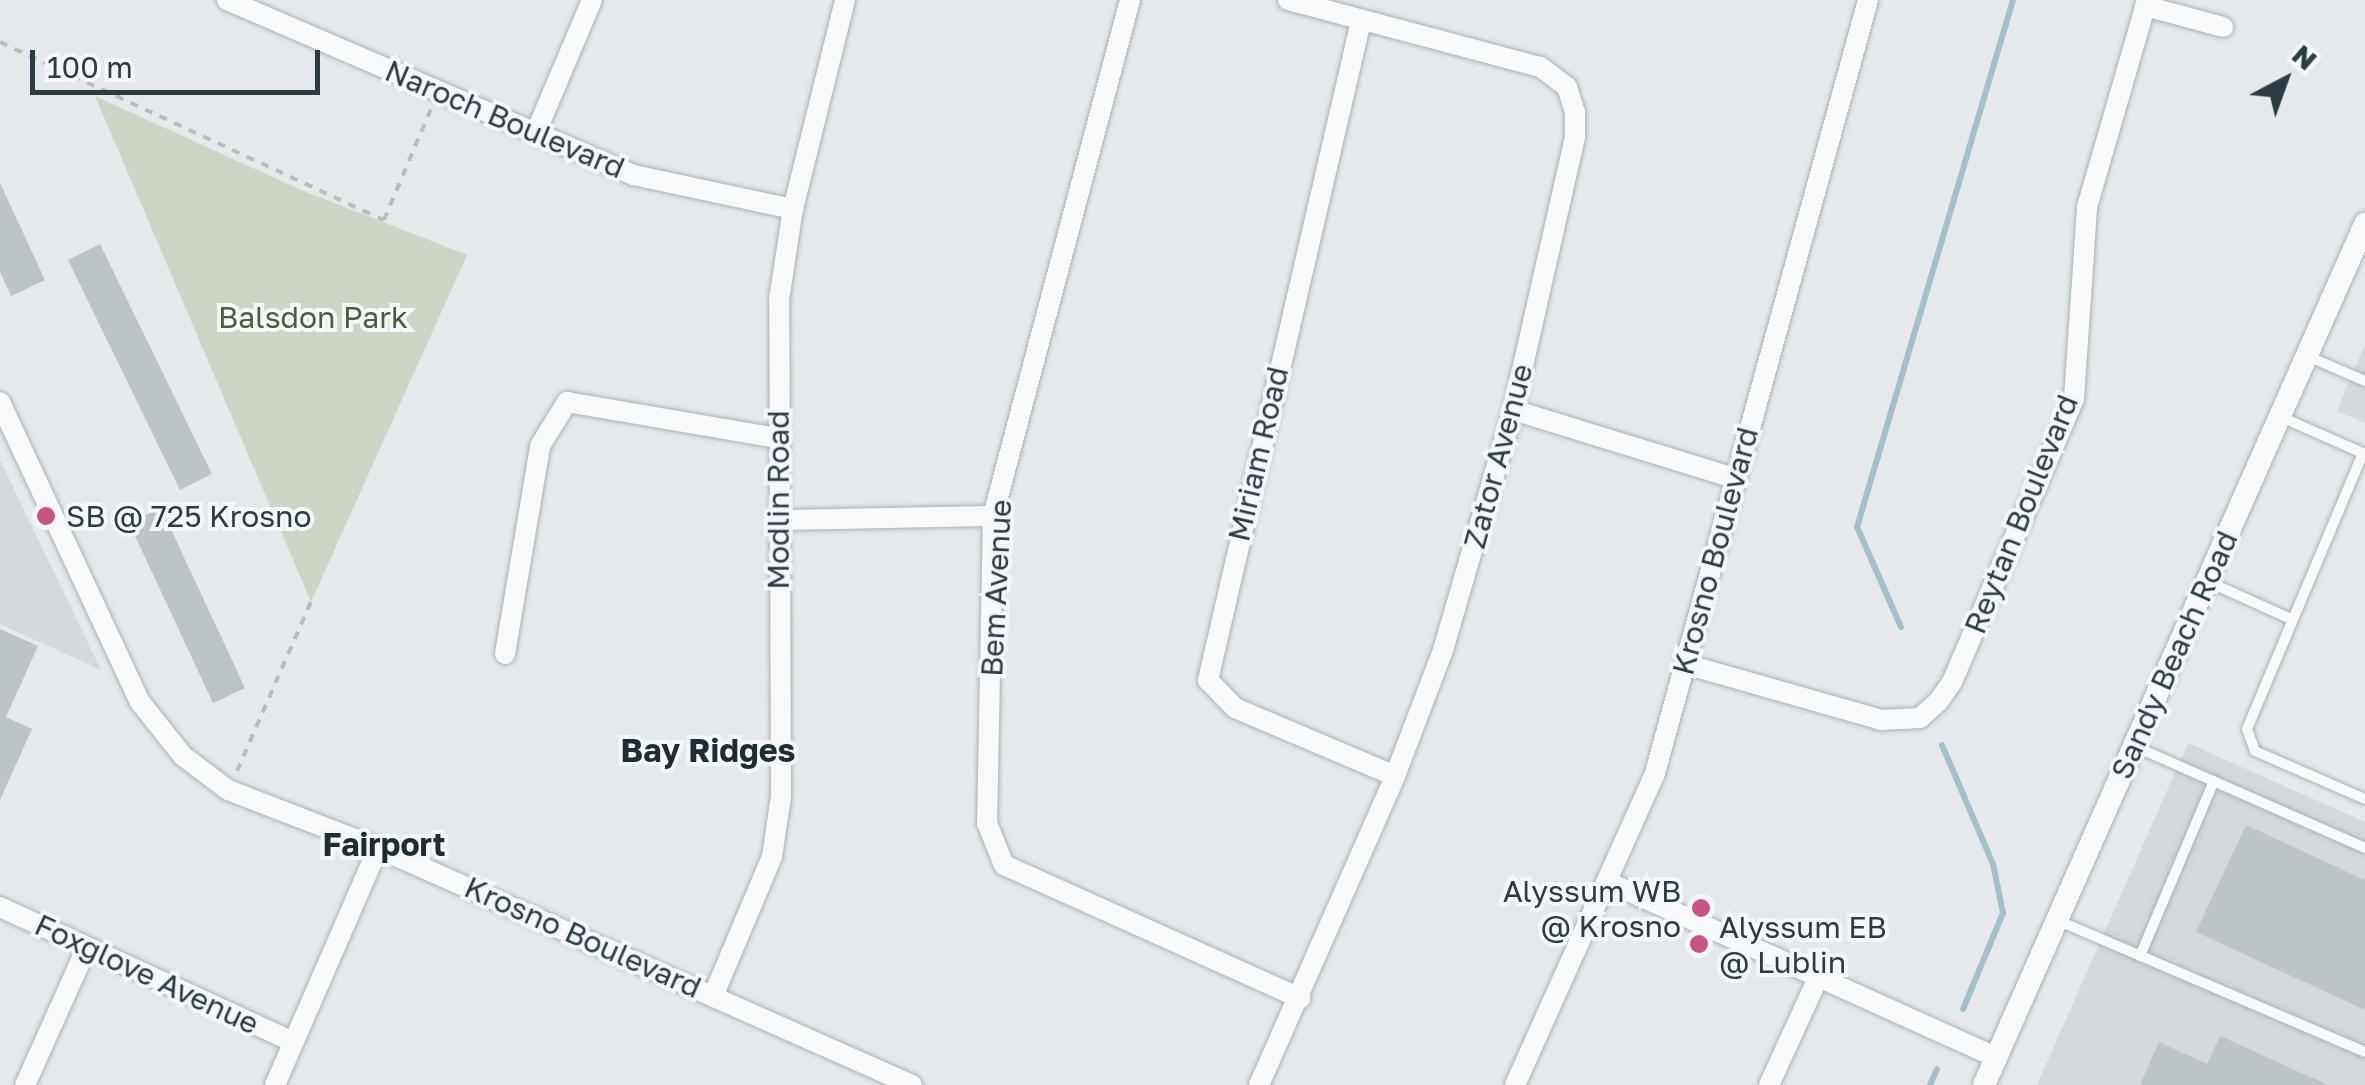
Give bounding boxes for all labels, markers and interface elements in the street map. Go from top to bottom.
scale bar [35,30,325,92]
north arrow [2235,30,2335,130]
text: N [2286,38,2324,76]
text: 100 m [47,49,133,85]
street label: Naroch Boulevard [380,52,630,186]
park label: Balsdon Park [218,299,408,335]
street label: Zator Avenue [1456,360,1540,552]
street label: Miriam Road [1220,363,1296,545]
street label: Reytan Boulevard [1957,389,2085,639]
street label: Modlin Road [760,410,796,590]
street label: Krosno Boulevard [1665,423,1765,679]
place label: SB @ 725 Krosno [66,498,312,534]
street label: Bem Avenue [973,498,1019,678]
marker: SB @ 725 Krosno [35,505,57,527]
street label: Sandy Beach Road [2103,525,2245,785]
district label: Bay Ridges [621,731,795,769]
district label: Fairport [323,825,445,863]
street label: Krosno Boulevard [459,869,707,1005]
place label: Alyssum WB @ Krosno [1503,873,1681,944]
marker: Alyssum WB @ Krosno [1690,897,1712,919]
street label: Foxglove Avenue [29,906,265,1042]
place label: Alyssum EB @ Lublin [1719,909,1887,980]
marker: Alyssum EB @ Lublin [1688,933,1710,955]

